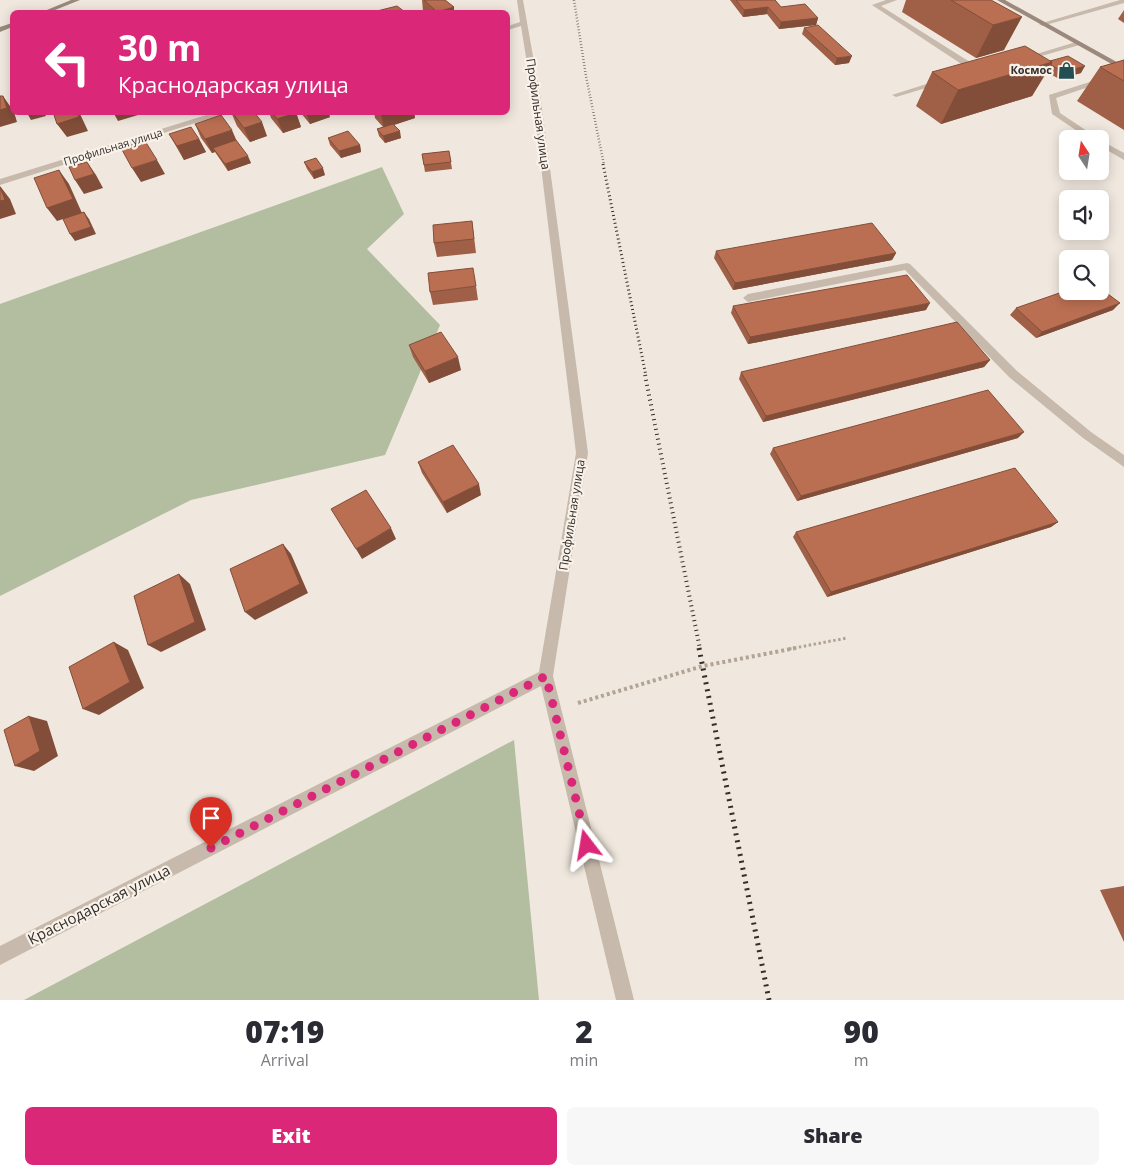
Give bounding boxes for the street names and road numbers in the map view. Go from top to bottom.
street label: Профильная улица [522,57,555,171]
street label: Профильная улица [61,124,164,169]
street label: Профильная улица [554,458,589,572]
street label: Краснодарская улица [24,859,173,949]

